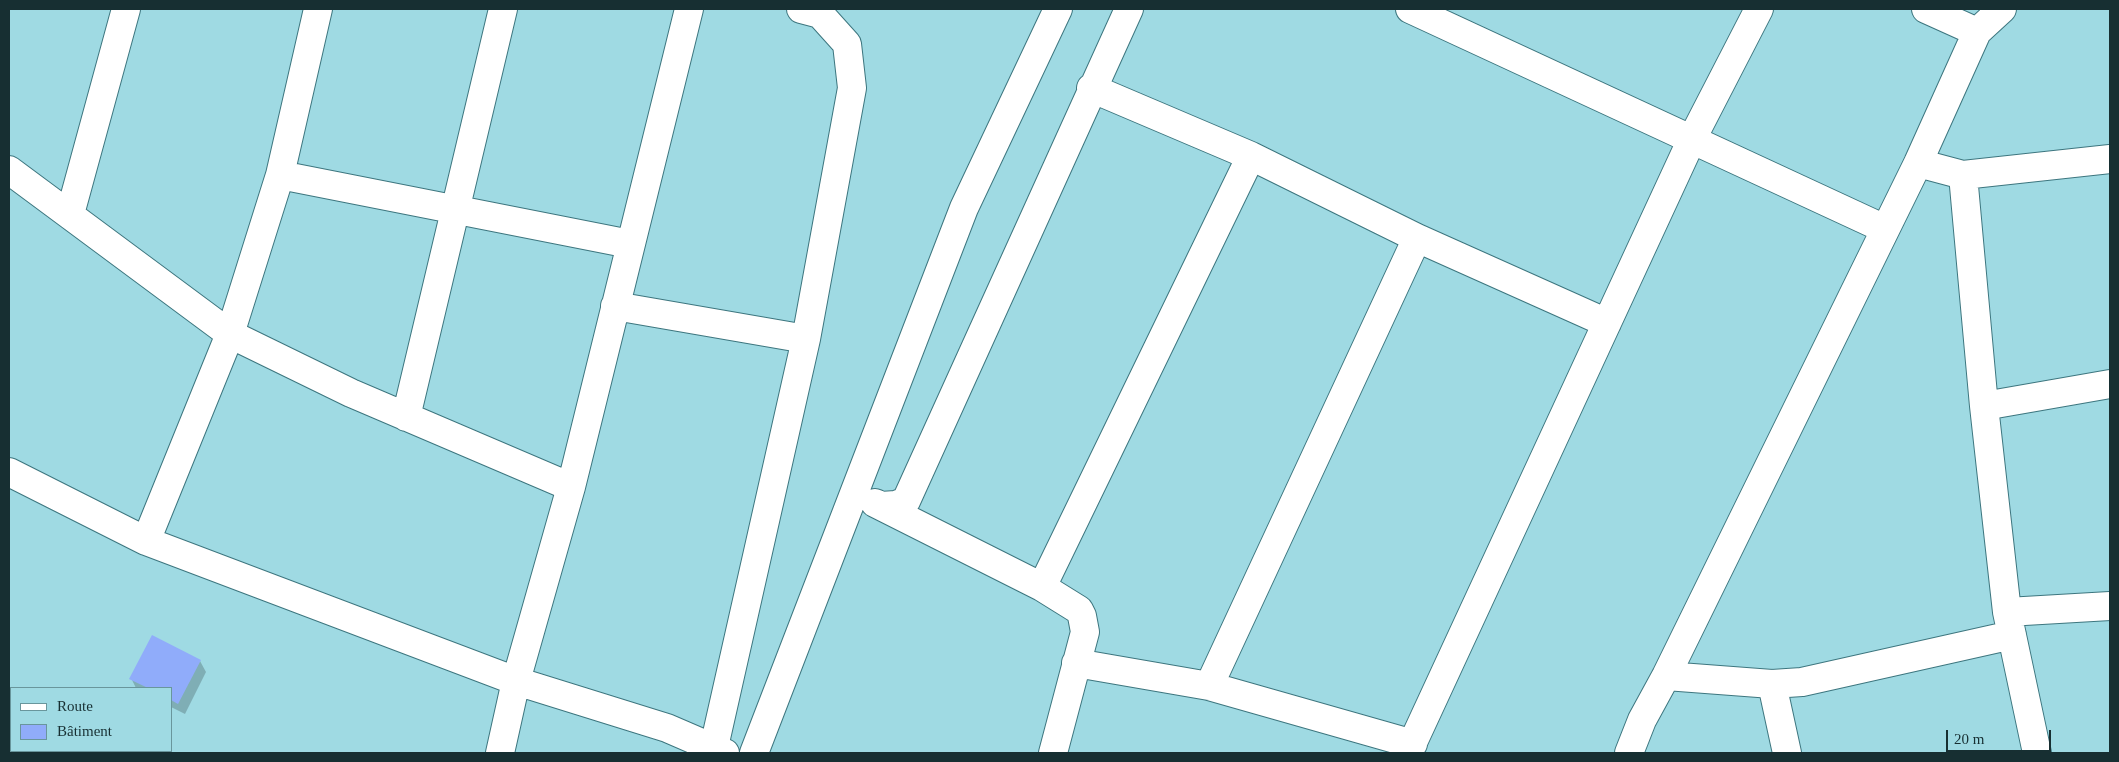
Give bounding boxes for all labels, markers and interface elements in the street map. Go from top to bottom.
legend [10,687,172,752]
text: Route [57,698,93,714]
scale bar [1949,720,2054,752]
text: Bâtiment [57,723,112,739]
text: 20 m [1954,731,1984,747]

